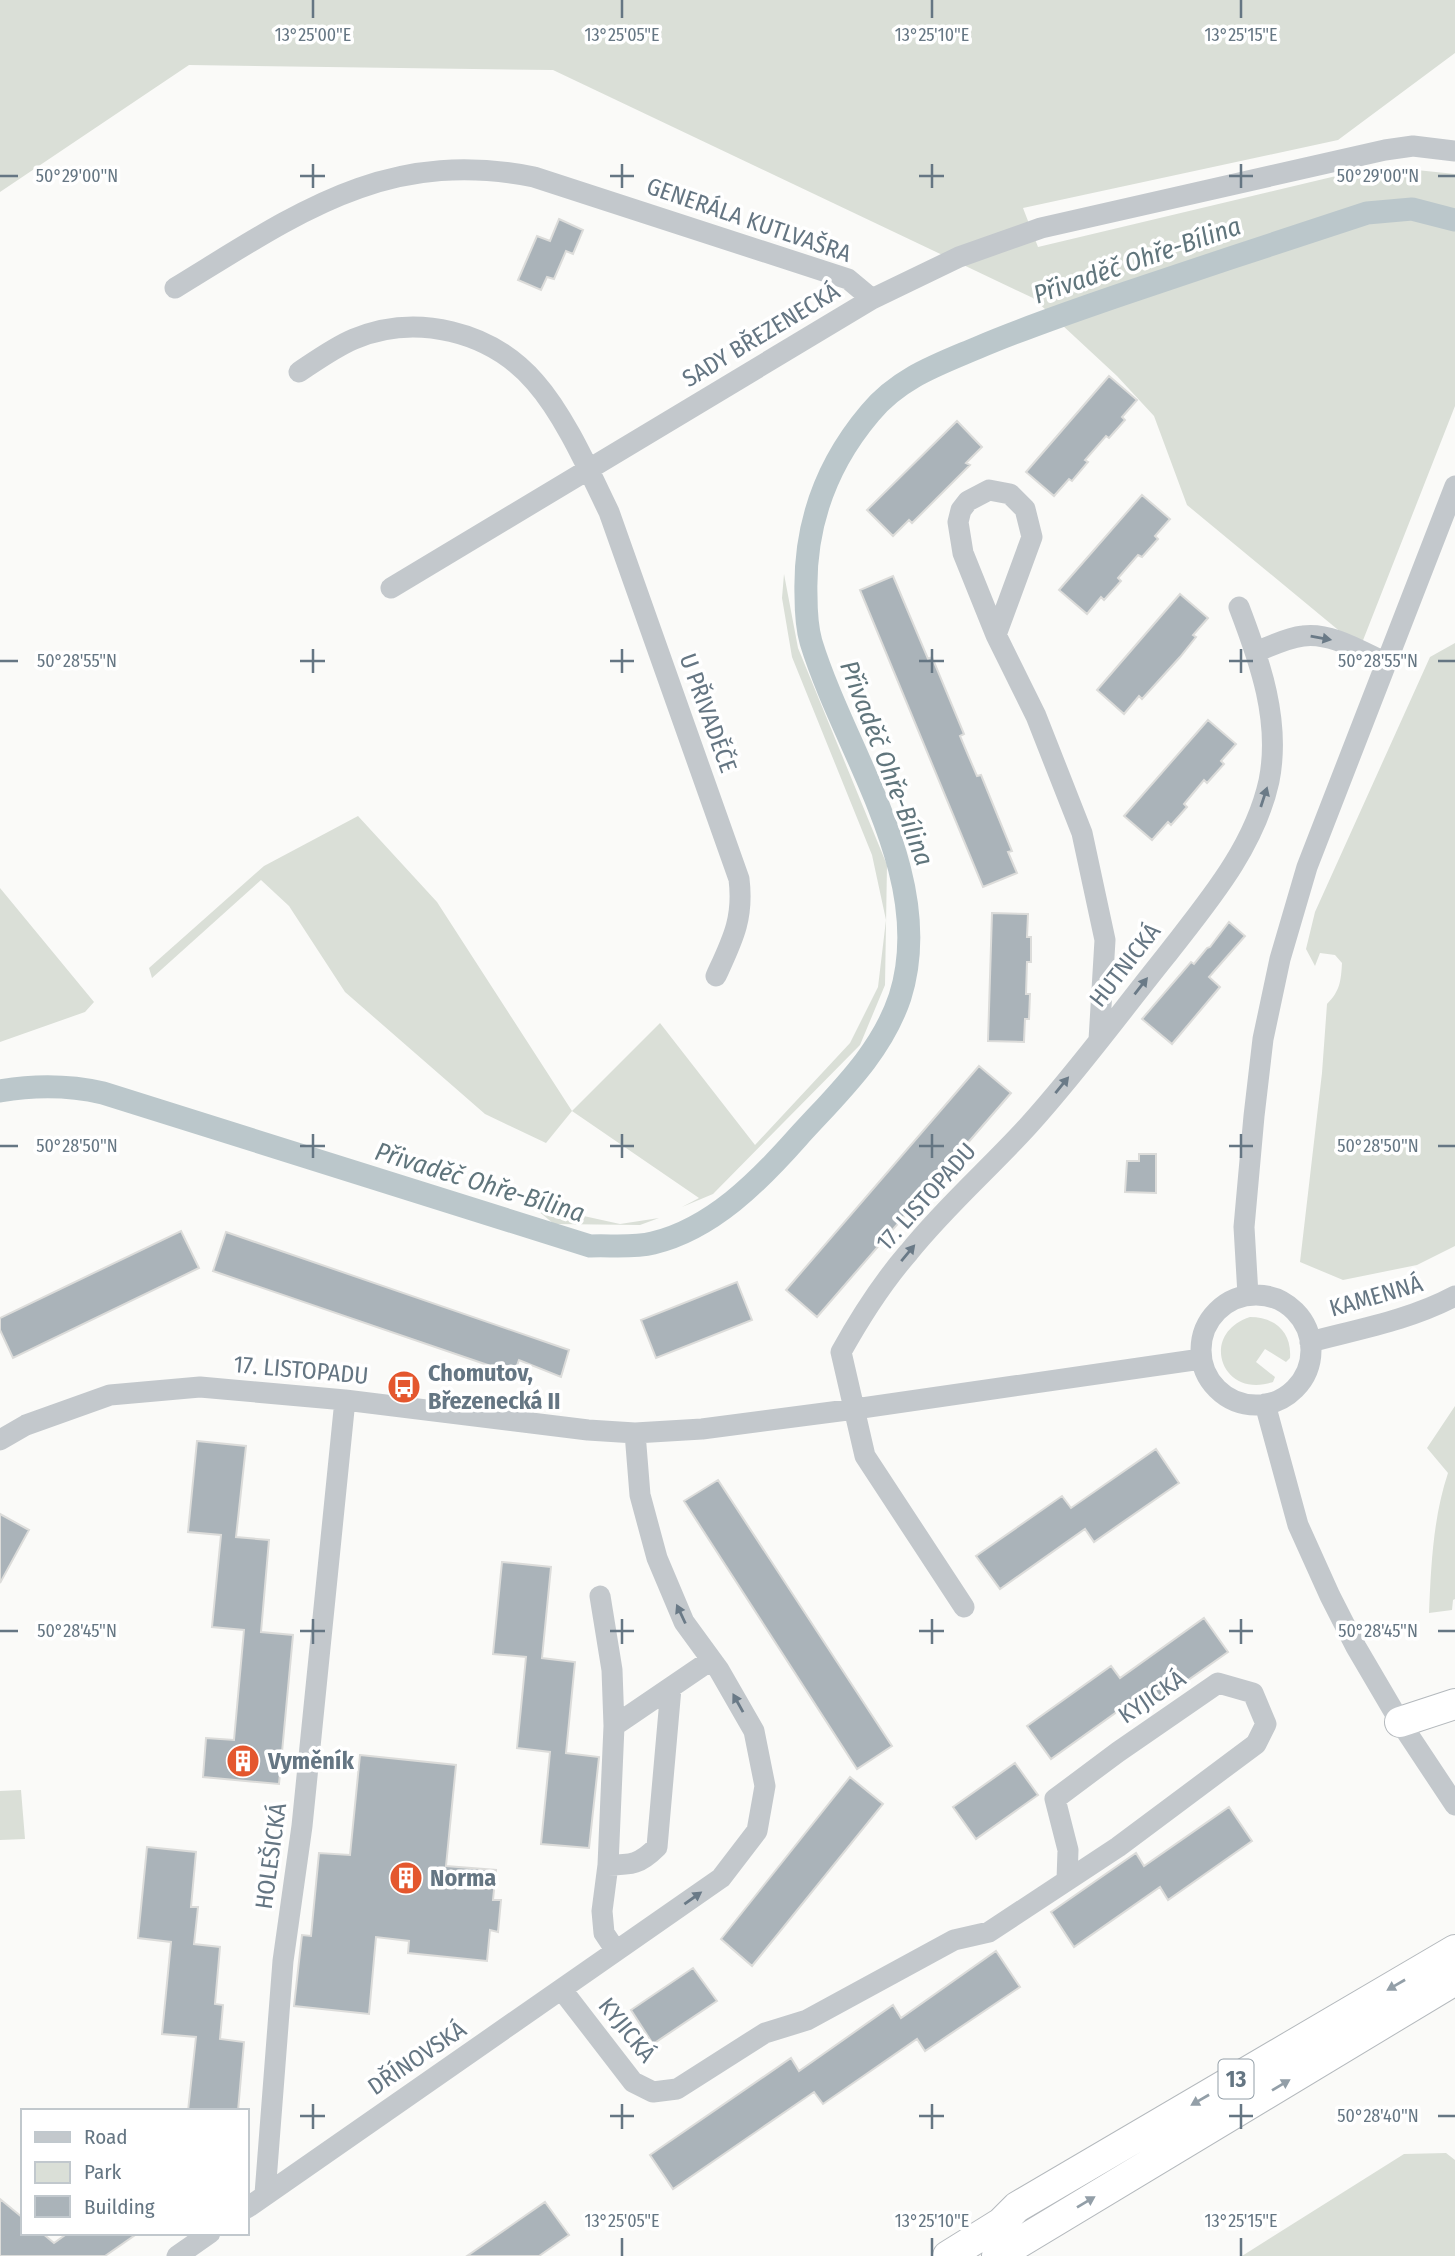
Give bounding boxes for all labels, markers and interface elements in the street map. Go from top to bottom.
text: 13°25'00"E [275,24,351,46]
text: 13°25'05"E [584,24,660,46]
text: 13°25'10"E [895,24,969,46]
text: 13°25'15"E [1205,24,1277,46]
text: 50°29'00"N [36,165,118,187]
text: 50°29'00"N [1337,165,1419,187]
street label: GENERÁLA KUTLVAŠRA [643,171,856,268]
water label: Přivaděč Ohře-Bílina [1029,210,1245,311]
street label: SADY BŘEZENECKÁ [677,276,845,393]
one-way arrow [1310,633,1332,644]
street label: U PŘIVADĚČE [674,649,743,776]
text: 50°28'55"N [37,650,117,672]
text: 50°28'55"N [1338,650,1418,672]
water label: Přivaděč Ohře-Bílina [833,656,940,870]
one-way arrow [1259,786,1270,807]
street label: HUTNICKÁ [1083,917,1166,1012]
one-way arrow [1133,978,1148,995]
one-way arrow [1054,1077,1069,1095]
text: 50°28'50"N [36,1135,118,1157]
text: 50°28'50"N [1337,1135,1419,1157]
water label: Přivaděč Ohře-Bílina [371,1136,588,1229]
street label: 17. LISTOPADU [870,1137,982,1257]
one-way arrow [900,1244,915,1261]
street label: KAMENNÁ [1326,1268,1426,1323]
street label: 17. LISTOPADU [232,1350,370,1390]
place label: Chomutov, Březenecká II [428,1359,560,1415]
bus stop icon: Chomutov, Březenecká II [385,1368,423,1406]
one-way arrow [675,1604,687,1624]
text: 50°28'45"N [37,1620,117,1642]
text: 50°28'45"N [1338,1620,1418,1642]
street label: KYJICKÁ [1113,1663,1191,1730]
one-way arrow [732,1694,744,1713]
building icon: Vyměník [224,1742,262,1780]
place label: Vyměník [267,1747,355,1775]
street label: HOLEŠICKÁ [249,1801,292,1911]
building icon: Norma [387,1859,425,1897]
place label: Norma [430,1864,496,1892]
one-way arrow [684,1891,702,1905]
one-way arrow [1387,1978,1406,1991]
street label: KYJICKÁ [593,1991,662,2068]
street label: DŘÍNOVSKÁ [362,2014,472,2101]
road number: 13 [1218,2060,1254,2098]
one-way arrow [1272,2078,1291,2091]
one-way arrow [1190,2094,1210,2106]
text: 50°28'40"N [1337,2105,1419,2127]
legend [21,2109,248,2235]
text: Road [84,2124,128,2150]
text: Park [84,2159,122,2185]
text: Building [84,2194,155,2220]
one-way arrow [1077,2195,1096,2208]
text: 13°25'05"E [584,2210,660,2232]
text: 13°25'10"E [895,2210,969,2232]
text: 13°25'15"E [1205,2210,1277,2232]

